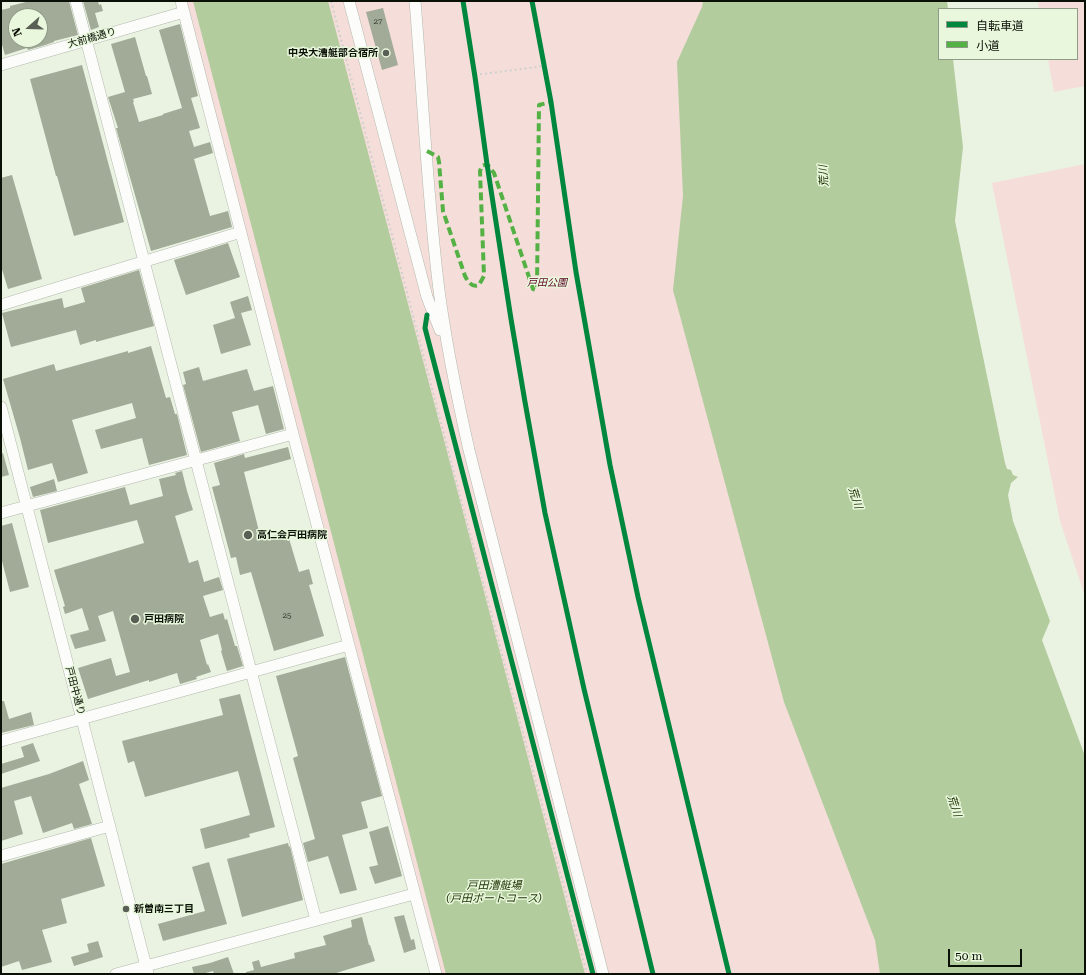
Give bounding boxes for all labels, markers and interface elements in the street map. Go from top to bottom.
north arrow [8,8,48,48]
legend [938,8,1078,60]
house number: 27 [374,17,382,27]
text: 自転車道 [976,19,1024,33]
street label: 大前橋通り [66,25,118,51]
text: N [10,26,25,38]
text: 小道 [976,39,1000,53]
place label: 中央大漕艇部合宿所 [288,47,378,59]
marker: 中央大漕艇部合宿所 [381,48,391,58]
water label: 荒川 [817,165,831,187]
park label: 戸田公園 [527,277,567,289]
water label: 荒川 [845,485,865,511]
marker: 高仁会戸田病院 [242,529,254,541]
place label: 高仁会戸田病院 [257,529,327,541]
house number: 25 [283,611,291,621]
marker: 戸田病院 [129,613,141,625]
place label: 戸田病院 [144,613,184,625]
street label: 戸田中通り [63,665,87,717]
water label: 荒川 [944,793,964,819]
water label: 戸田漕艇場 (戸田ボートコース) [446,879,542,905]
place label: 新曽南三丁目 [134,903,194,915]
marker: 新曽南三丁目 [121,904,131,914]
scale bar [950,941,1024,967]
text: 50 m [955,949,982,963]

